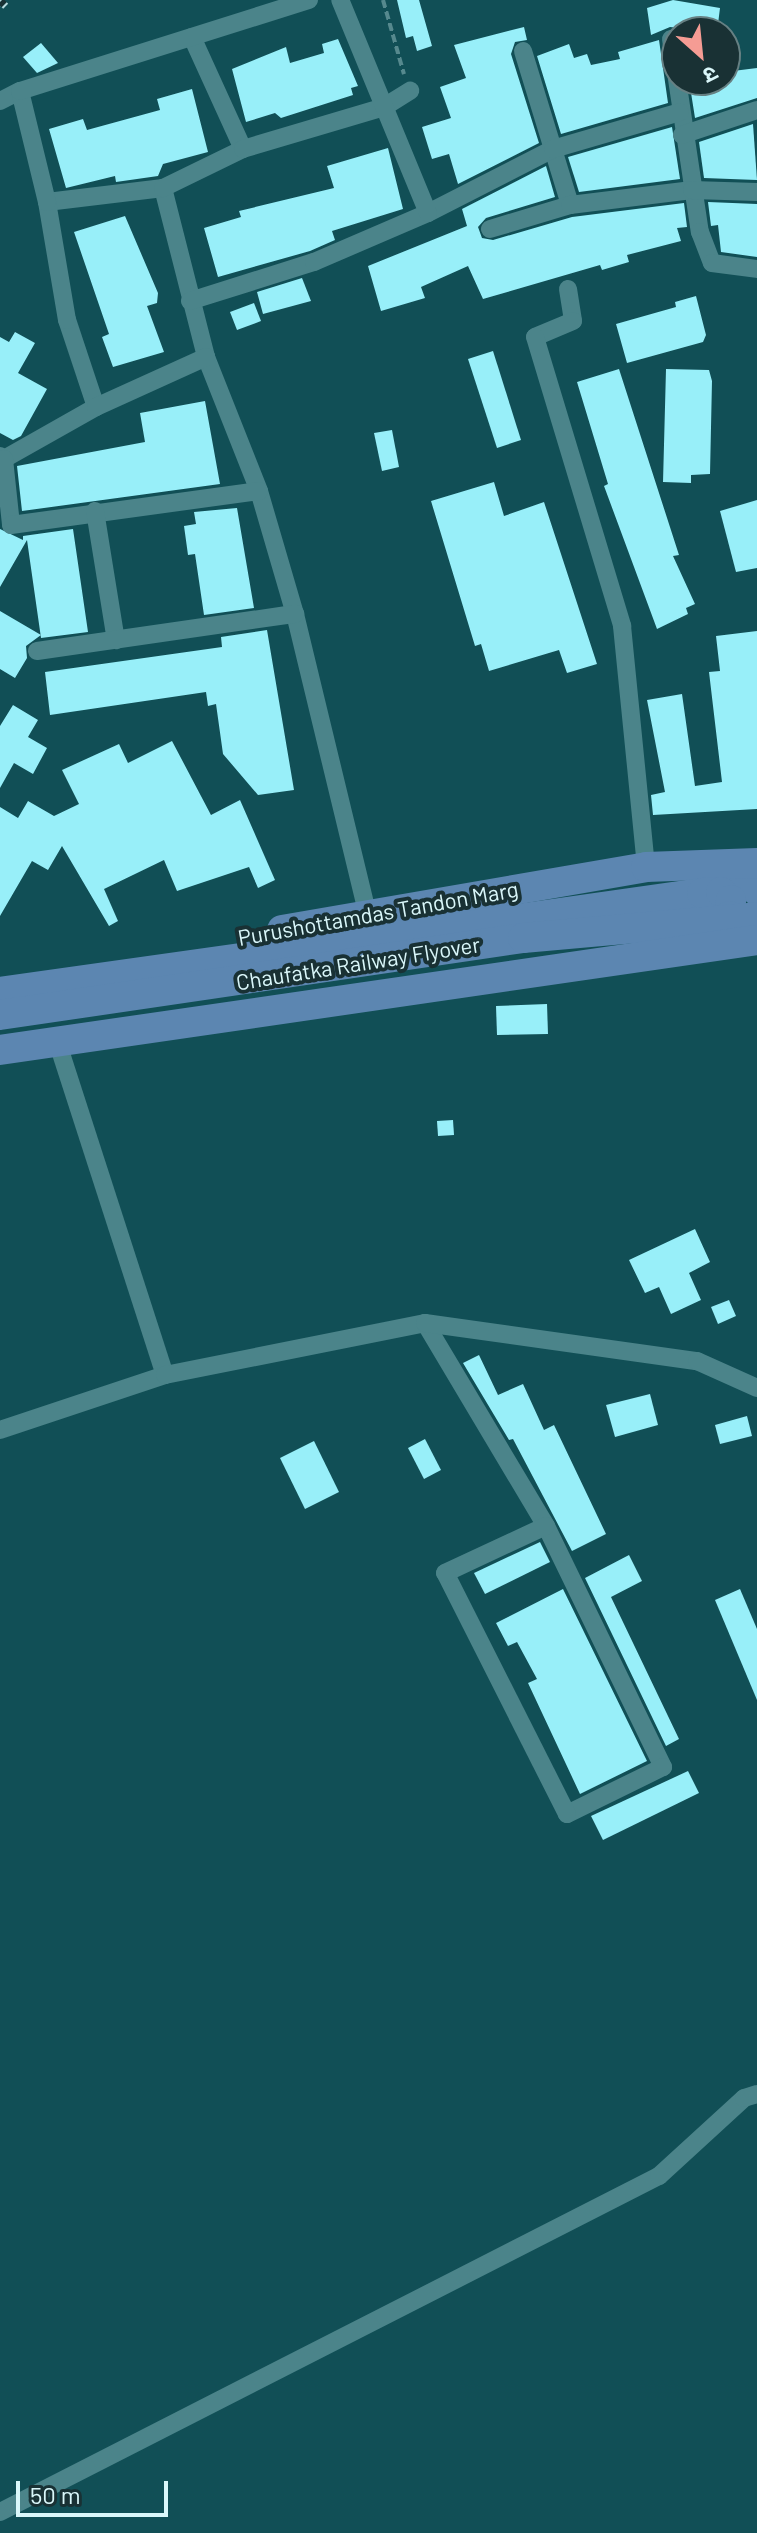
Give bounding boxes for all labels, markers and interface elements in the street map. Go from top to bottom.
north arrow [661,16,741,96]
text: उ [699,61,723,90]
street label: Purushottamdas Tandon Marg [236,875,520,951]
street label: Chaufatka Railway Flyover [234,931,482,995]
scale bar [20,2465,172,2515]
text: 50 m [30,2480,81,2509]

